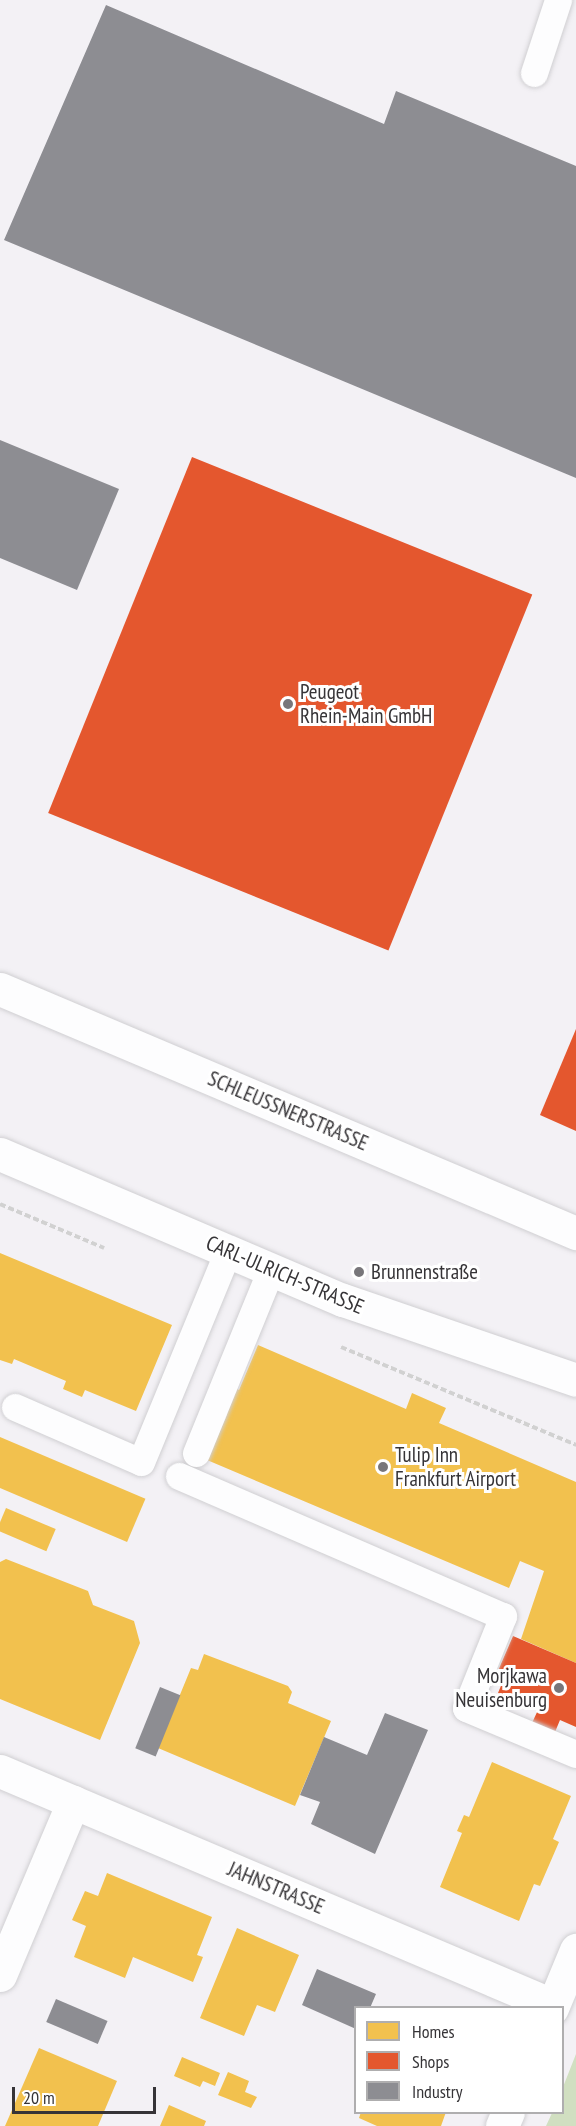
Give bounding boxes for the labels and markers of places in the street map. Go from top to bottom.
place label: Peugeot Rhein-Main GmbH [300,679,432,729]
marker: Peugeot Rhein-Main GmbH [281,697,295,711]
place label: Brunnenstraße [371,1259,478,1285]
marker: Brunnenstraße [352,1265,366,1279]
place label: Tulip Inn Frankfurt Airport [395,1442,517,1492]
marker: Tulip Inn Frankfurt Airport [376,1460,390,1474]
place label: Morjkawa Neuisenburg [455,1663,547,1713]
marker: Morjkawa Neuisenburg [552,1681,566,1695]

